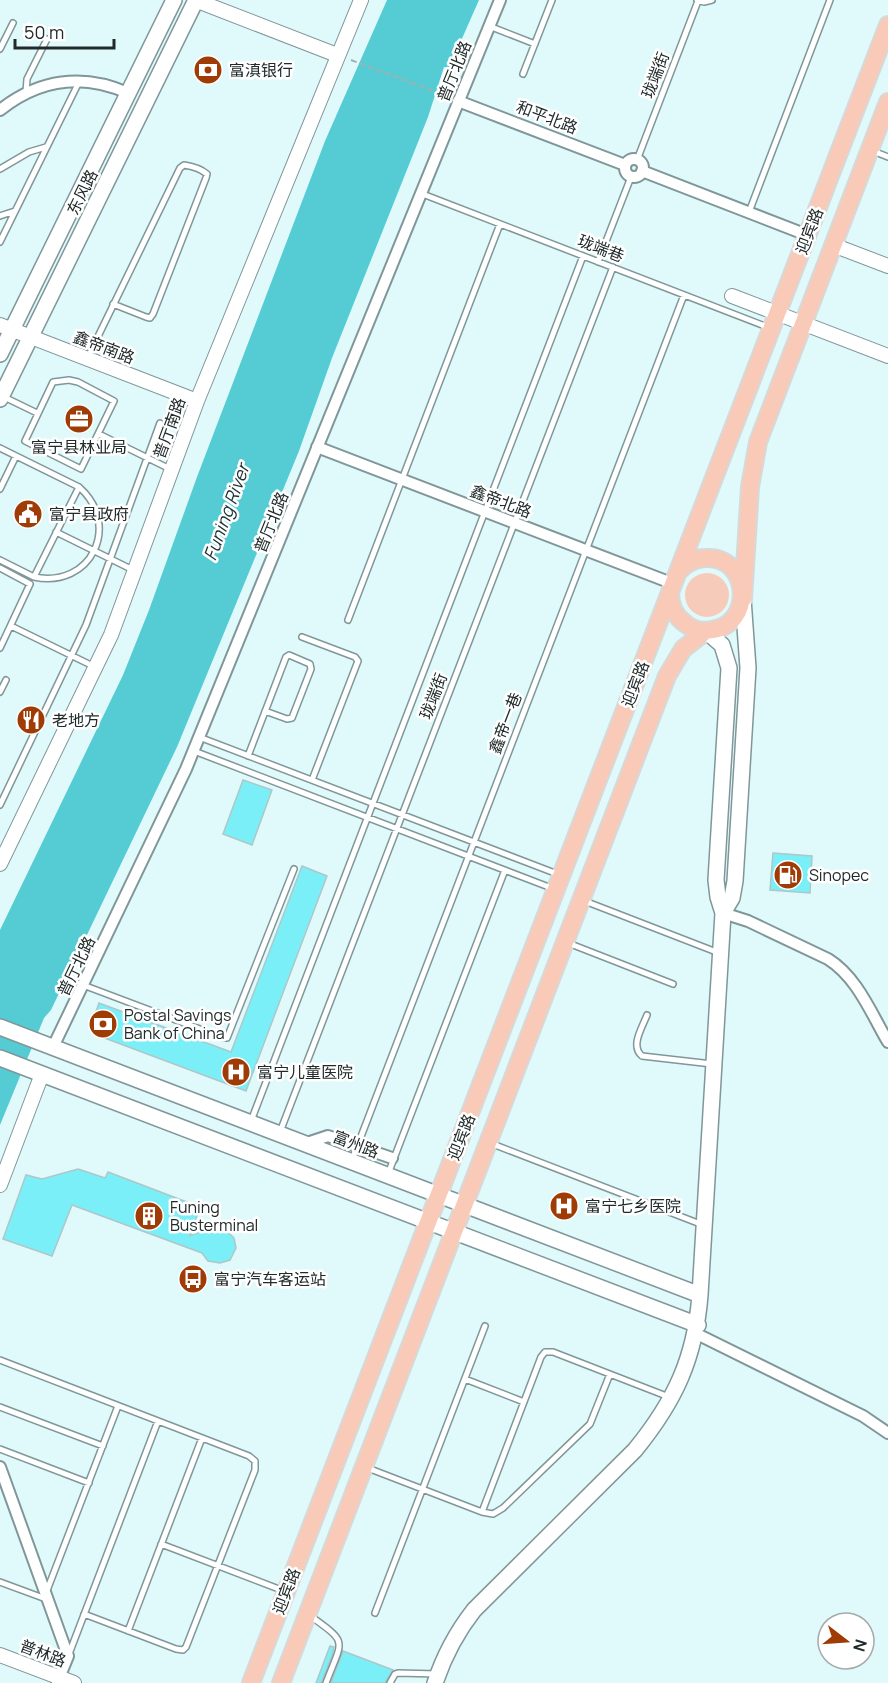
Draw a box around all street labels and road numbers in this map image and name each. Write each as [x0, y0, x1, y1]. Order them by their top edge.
street label: 普厅北路 [432, 37, 476, 105]
street label: 珑端街 [636, 49, 674, 101]
street label: 和平北路 [513, 95, 581, 139]
street label: 东风路 [62, 166, 102, 218]
street label: 迎宾路 [790, 205, 828, 257]
street label: 珑端巷 [575, 229, 627, 267]
street label: 鑫帝南路 [70, 325, 138, 369]
street label: 普厅南路 [148, 394, 190, 462]
street label: 鑫帝北路 [467, 479, 535, 523]
street label: 普厅北路 [249, 488, 293, 556]
street label: 迎宾路 [616, 658, 654, 710]
street label: 珑端街 [414, 670, 452, 722]
street label: 鑫帝一巷 [483, 689, 527, 757]
street label: 普厅北路 [52, 932, 100, 1000]
street label: 迎宾路 [442, 1111, 480, 1163]
street label: 富州路 [330, 1125, 382, 1163]
street label: 迎宾路 [267, 1565, 305, 1617]
street label: 普林路 [17, 1634, 69, 1672]

